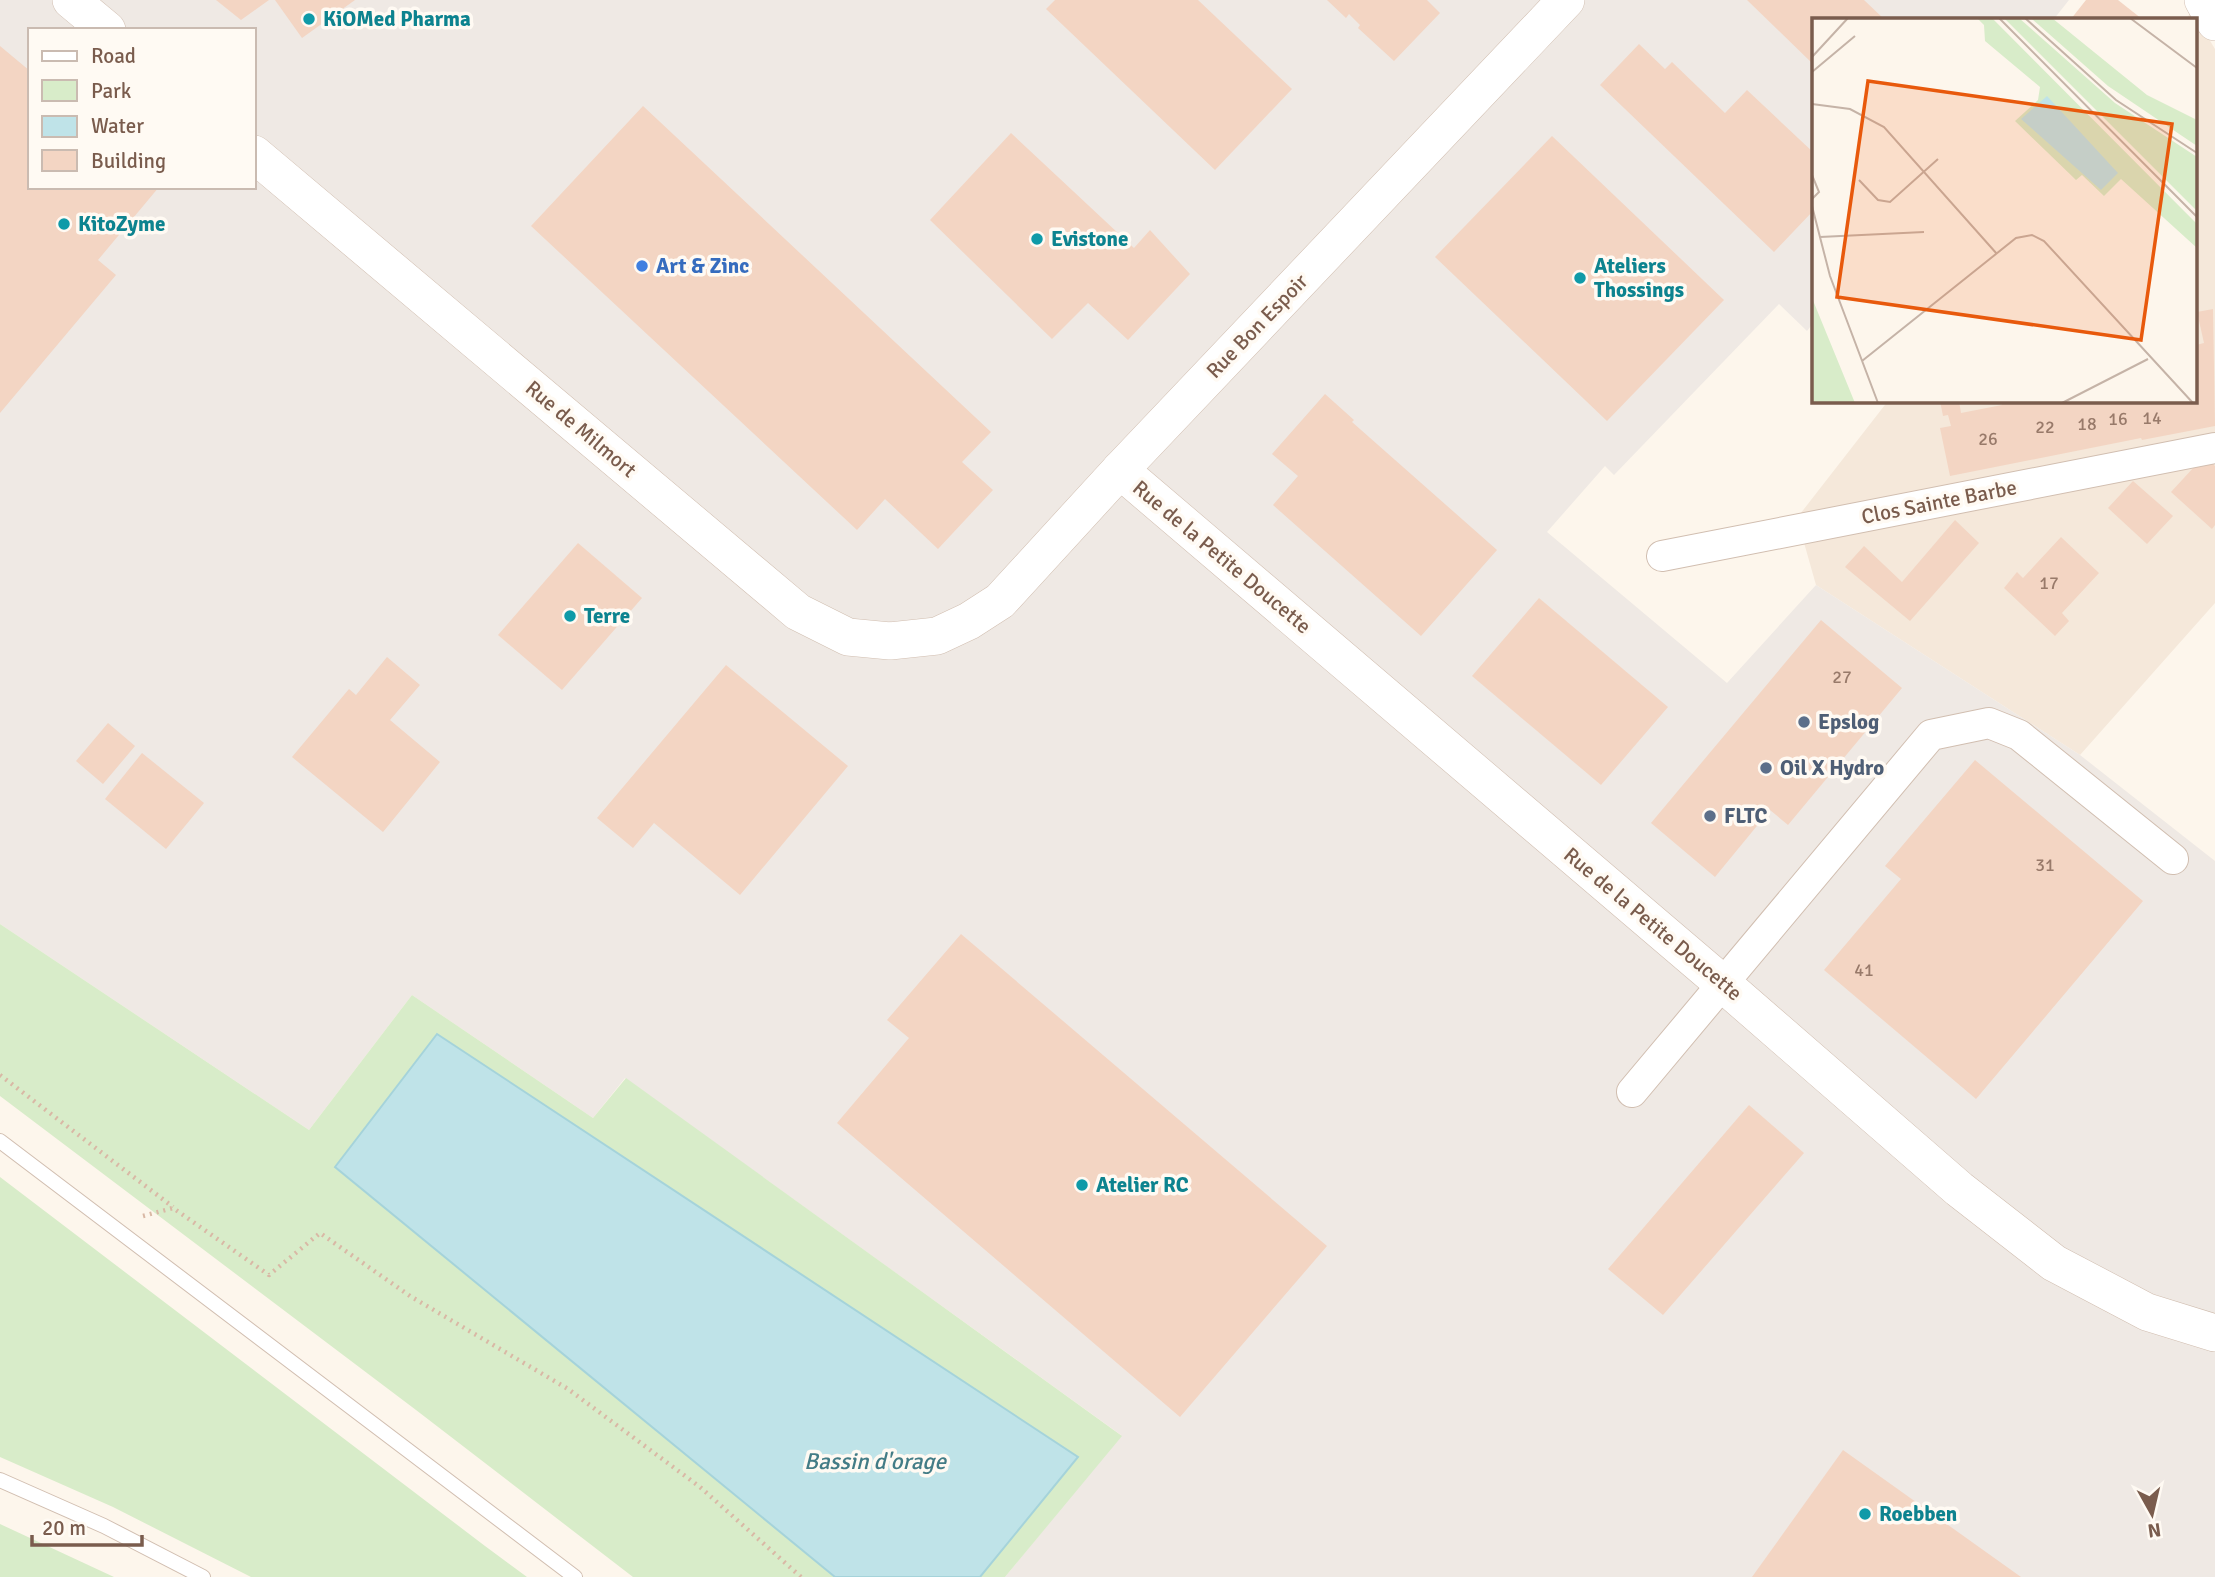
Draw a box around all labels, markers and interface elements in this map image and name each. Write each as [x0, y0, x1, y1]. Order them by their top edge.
place label: KiOMed Pharma [323, 6, 471, 32]
marker: KiOMed Pharma [301, 11, 317, 27]
inset map [1812, 18, 2198, 402]
legend [28, 28, 256, 189]
text: Road [91, 43, 136, 69]
text: Park [91, 78, 132, 104]
text: Water [91, 113, 144, 139]
text: Building [91, 148, 166, 174]
place label: KitoZyme [78, 211, 165, 237]
marker: KitoZyme [56, 216, 72, 232]
place label: Evistone [1051, 226, 1128, 252]
marker: Evistone [1029, 231, 1045, 247]
place label: Art & Zinc [656, 253, 749, 279]
place label: Ateliers Thossings [1594, 253, 1684, 303]
marker: Art & Zinc [634, 258, 650, 274]
street label: Rue Bon Espoir [1201, 268, 1313, 384]
marker: Ateliers Thossings [1572, 270, 1588, 286]
street label: Rue de Milmort [520, 375, 642, 483]
house number: 14 [2142, 407, 2162, 429]
house number: 16 [2108, 408, 2128, 430]
house number: 18 [2077, 413, 2097, 435]
house number: 22 [2035, 416, 2055, 438]
house number: 26 [1978, 428, 1998, 450]
street label: Clos Sainte Barbe [1859, 474, 2019, 530]
street label: Rue de la Petite Doucette [1127, 475, 1317, 639]
house number: 17 [2039, 572, 2059, 594]
place label: Terre [584, 603, 630, 629]
marker: Terre [562, 608, 578, 624]
house number: 27 [1832, 666, 1852, 688]
place label: Epslog [1818, 709, 1879, 735]
marker: Epslog [1796, 714, 1812, 730]
place label: Oil X Hydro [1780, 755, 1884, 781]
marker: Oil X Hydro [1758, 760, 1774, 776]
place label: FLTC [1724, 803, 1767, 829]
marker: FLTC [1702, 808, 1718, 824]
street label: Rue de la Petite Doucette [1558, 842, 1748, 1006]
house number: 31 [2035, 854, 2055, 876]
house number: 41 [1854, 959, 1874, 981]
place label: Atelier RC [1096, 1172, 1189, 1198]
marker: Atelier RC [1074, 1177, 1090, 1193]
water label: Bassin d'orage [804, 1447, 947, 1476]
north arrow [2117, 1479, 2187, 1549]
place label: Roebben [1879, 1501, 1957, 1527]
scale bar [32, 1504, 142, 1548]
marker: Roebben [1857, 1506, 1873, 1522]
text: 20 m [42, 1515, 86, 1541]
text: N [2146, 1517, 2162, 1543]

